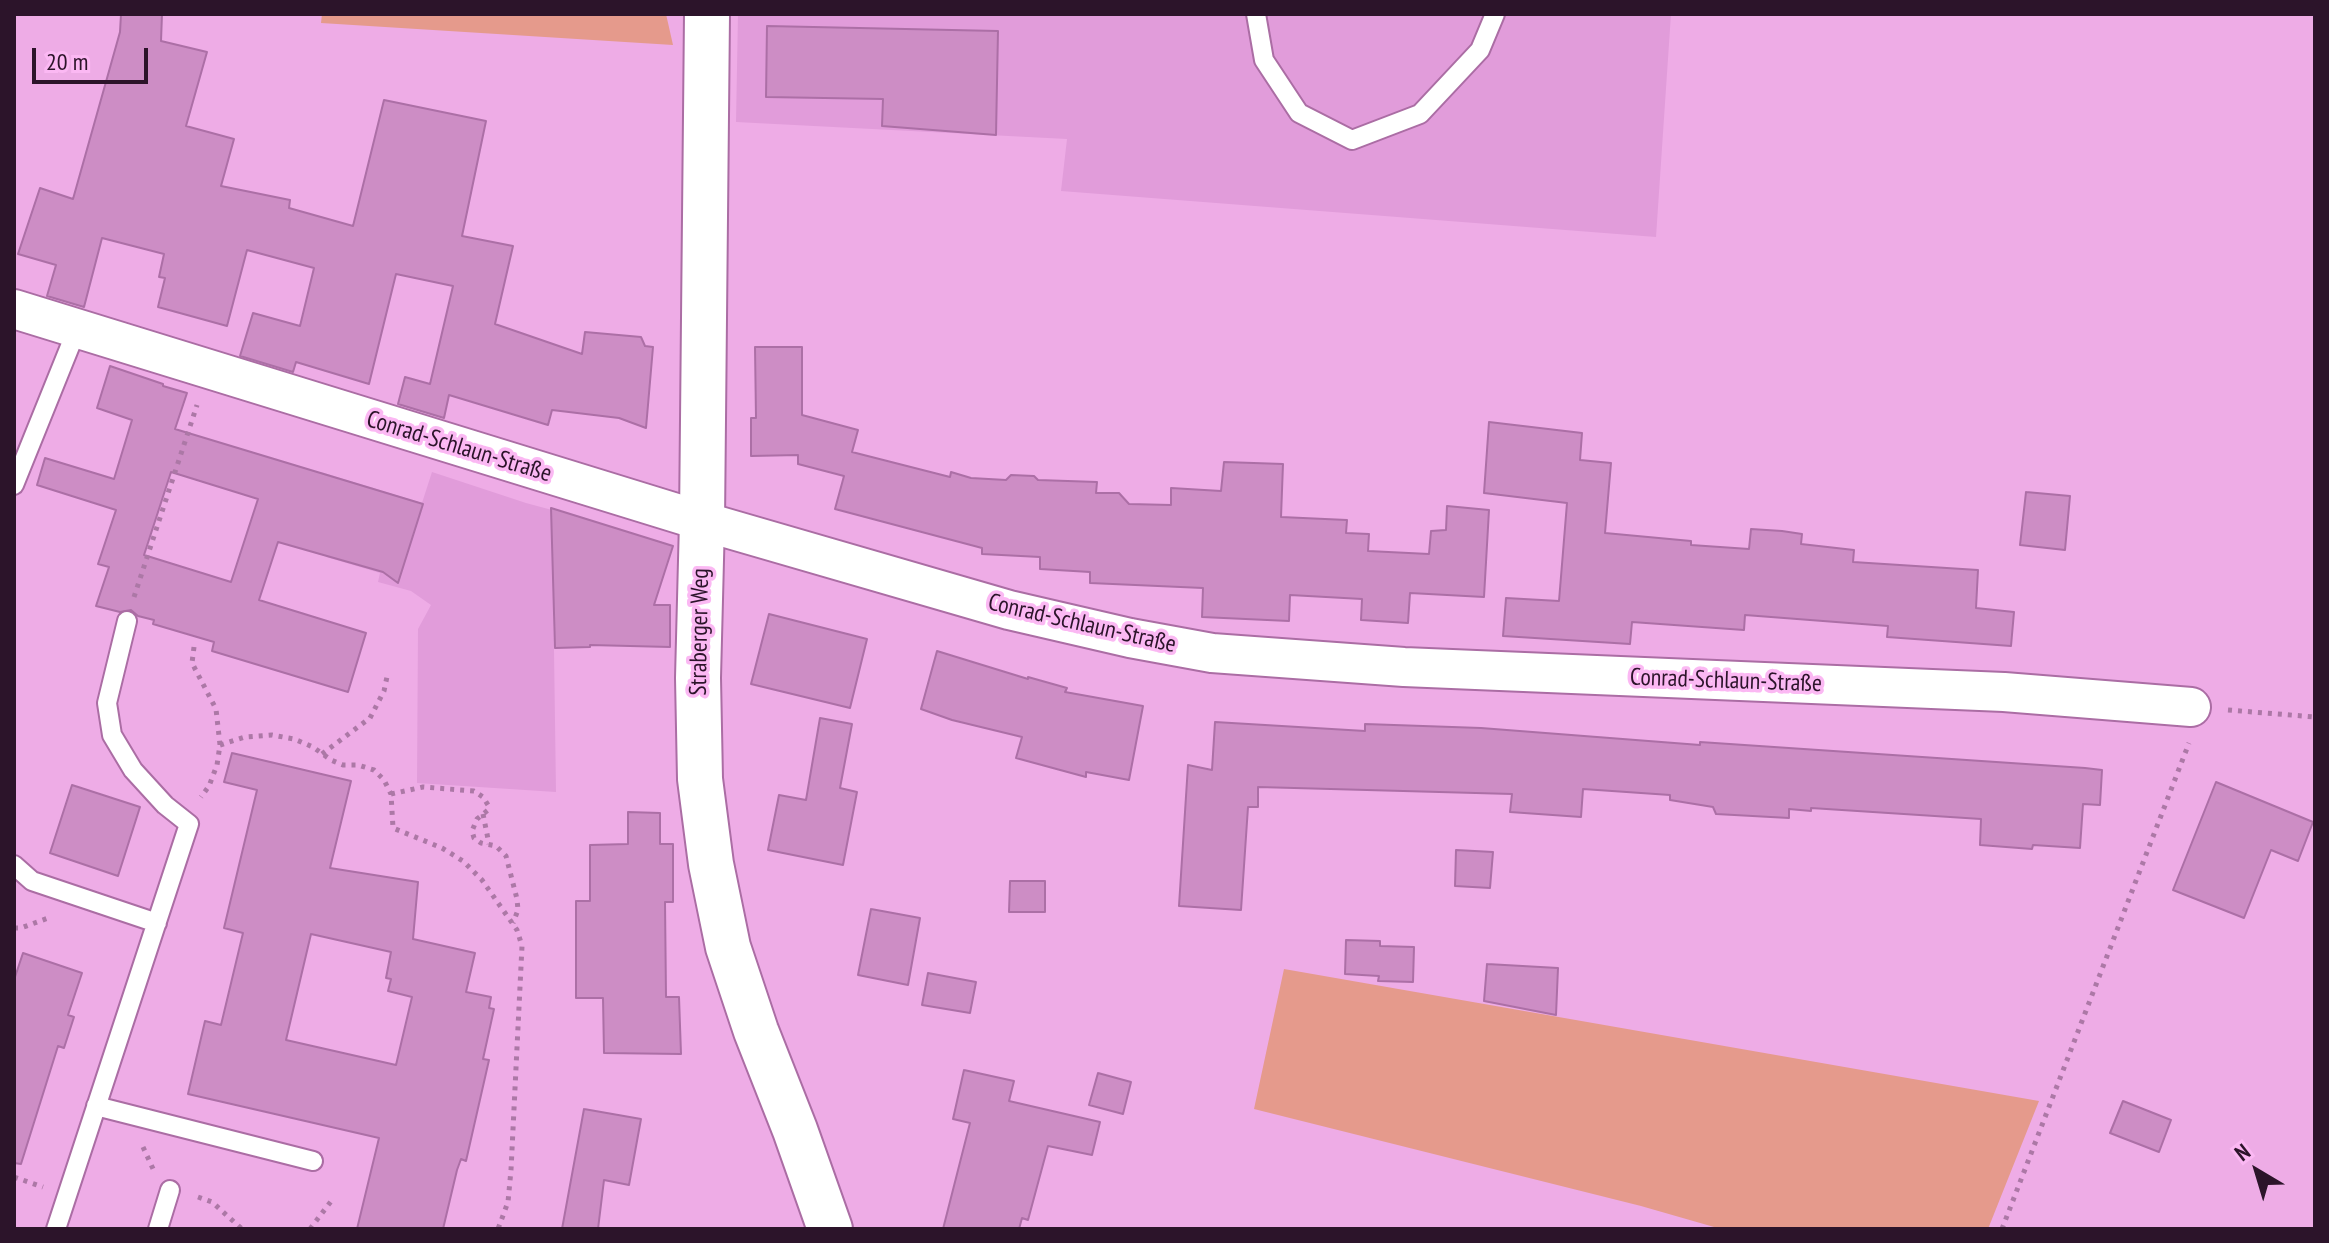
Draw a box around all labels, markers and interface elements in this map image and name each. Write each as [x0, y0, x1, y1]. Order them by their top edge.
scale bar [36, 32, 152, 82]
text: 20 m [46, 46, 88, 77]
street label: Conrad-Schlaun-Straße [363, 405, 555, 489]
street label: Straberger Weg [684, 568, 716, 696]
street label: Conrad-Schlaun-Straße [985, 588, 1179, 660]
street label: Conrad-Schlaun-Straße [1630, 663, 1822, 699]
north arrow [2217, 1131, 2297, 1211]
text: N [2229, 1137, 2256, 1167]

